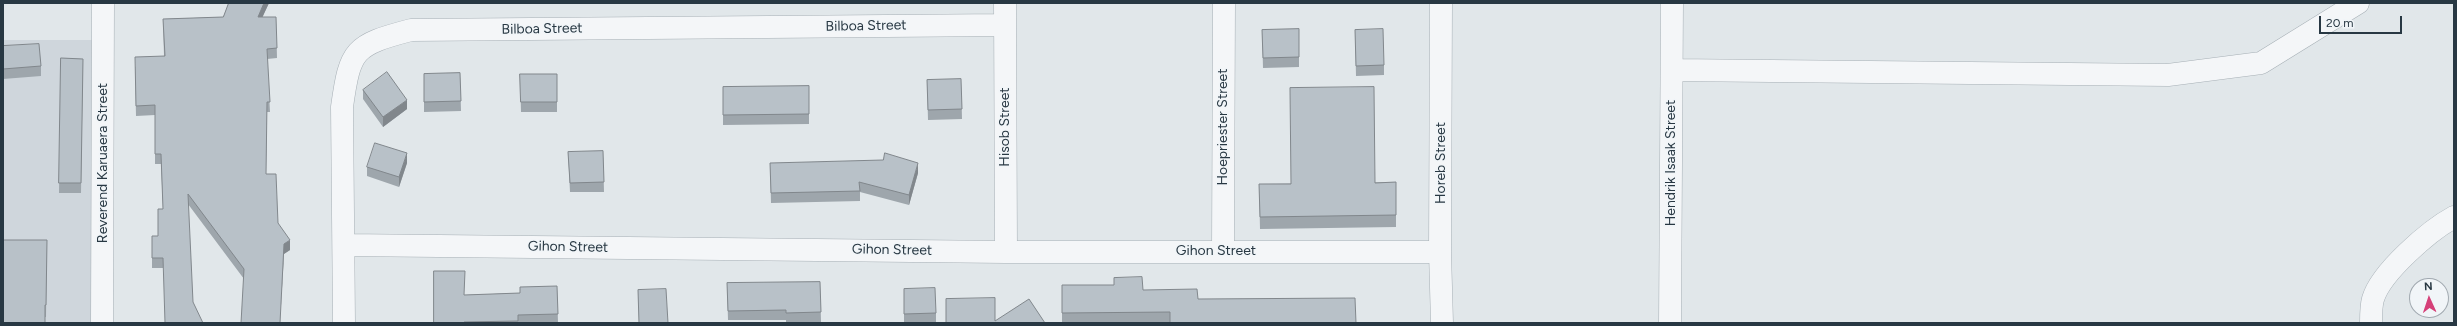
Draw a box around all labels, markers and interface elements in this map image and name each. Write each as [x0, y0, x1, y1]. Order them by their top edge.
scale bar [2321, 8, 2404, 34]
text: 20 m [2326, 16, 2354, 30]
street label: Bilboa Street [825, 17, 907, 35]
street label: Bilboa Street [501, 20, 583, 38]
street label: Hoepriester Street [1215, 69, 1231, 185]
street label: Reverend Karuaera Street [95, 83, 111, 243]
street label: Hisob Street [997, 87, 1013, 167]
street label: Hendrik Isaak Street [1663, 100, 1679, 226]
street label: Horeb Street [1433, 122, 1449, 204]
street label: Gihon Street [528, 238, 608, 256]
street label: Gihon Street [852, 241, 932, 259]
street label: Gihon Street [1176, 243, 1256, 259]
north arrow [2409, 278, 2449, 318]
text: N [2424, 280, 2433, 293]

